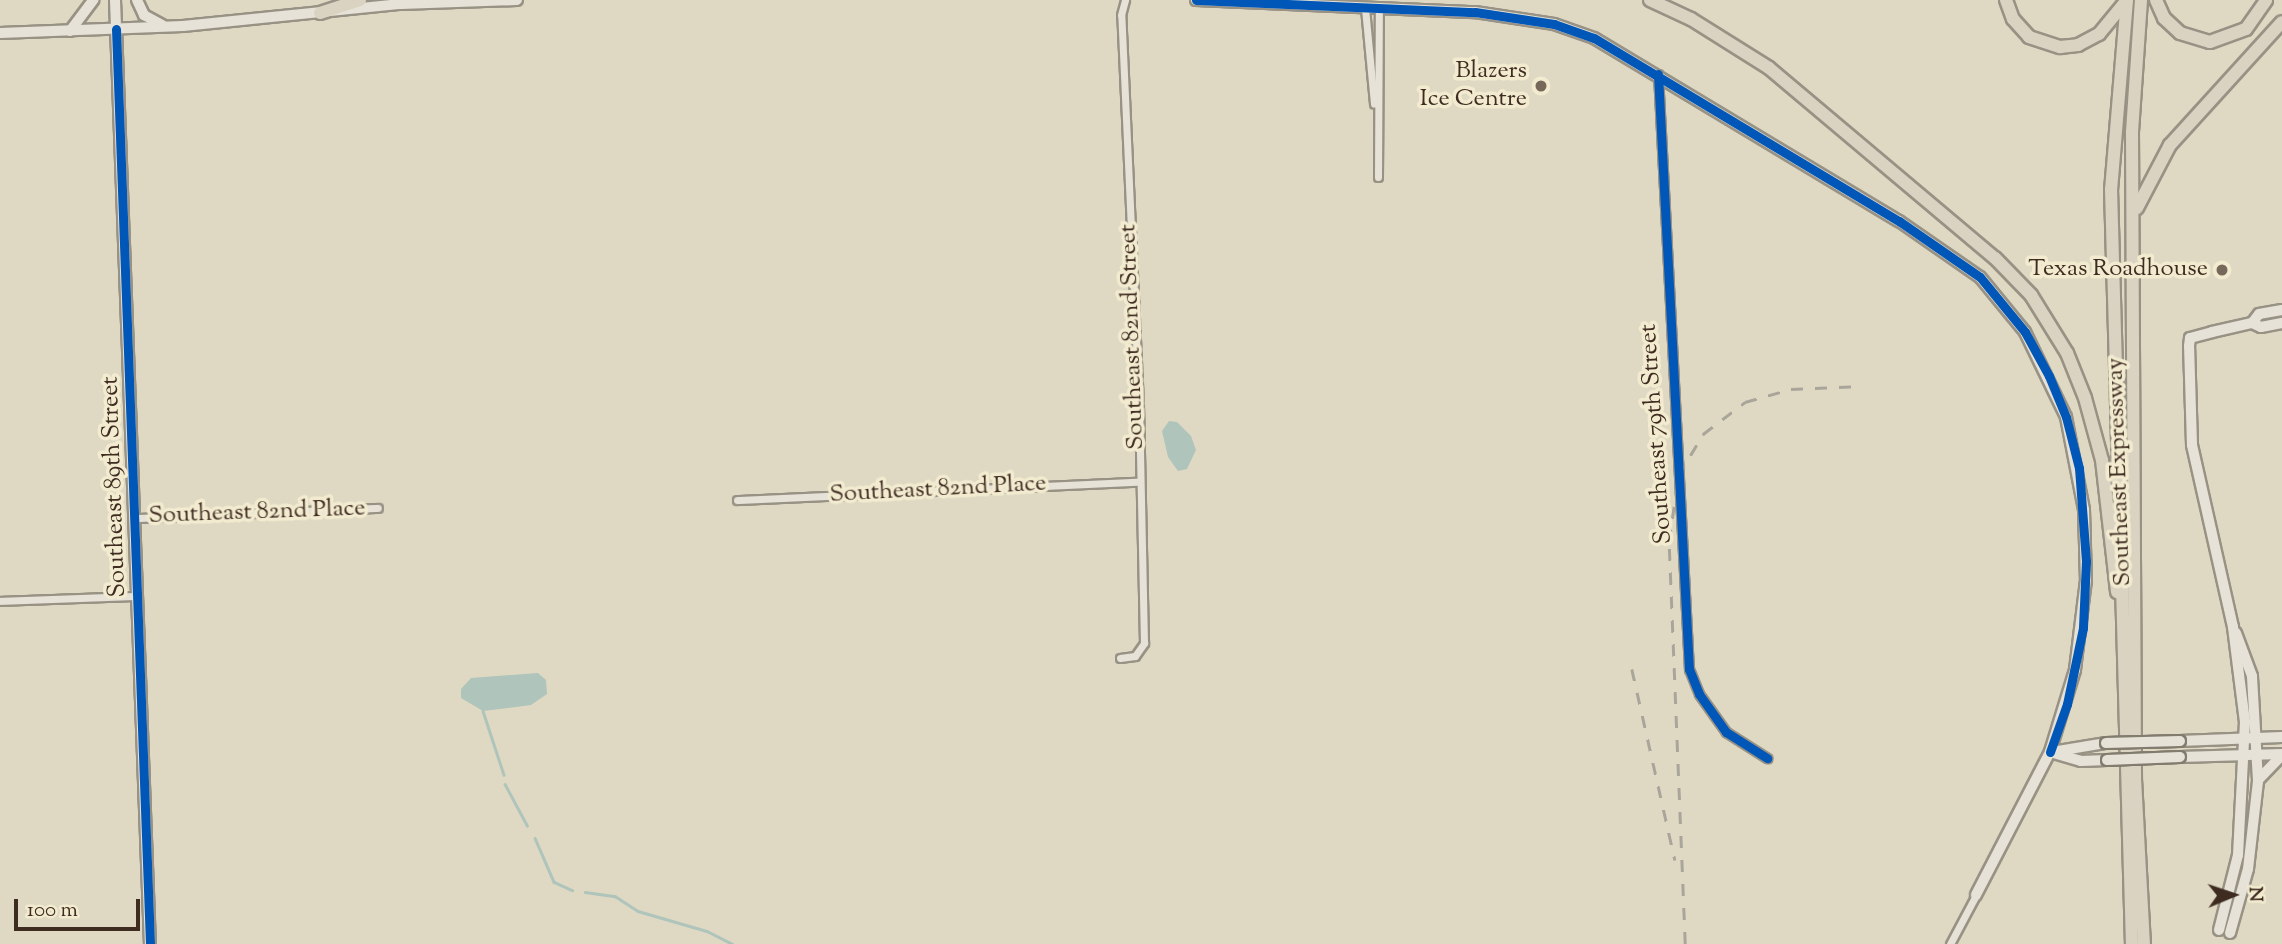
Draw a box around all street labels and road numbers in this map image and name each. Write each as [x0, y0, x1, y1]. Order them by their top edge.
street label: Southeast 82nd Street [1115, 224, 1151, 450]
street label: Southeast 79th Street [1635, 323, 1679, 545]
street label: Southeast Expressway [2102, 357, 2138, 587]
street label: Southeast 89th Street [97, 376, 133, 598]
street label: Southeast 82nd Place [829, 470, 1047, 510]
street label: Southeast 82nd Place [148, 495, 366, 531]

